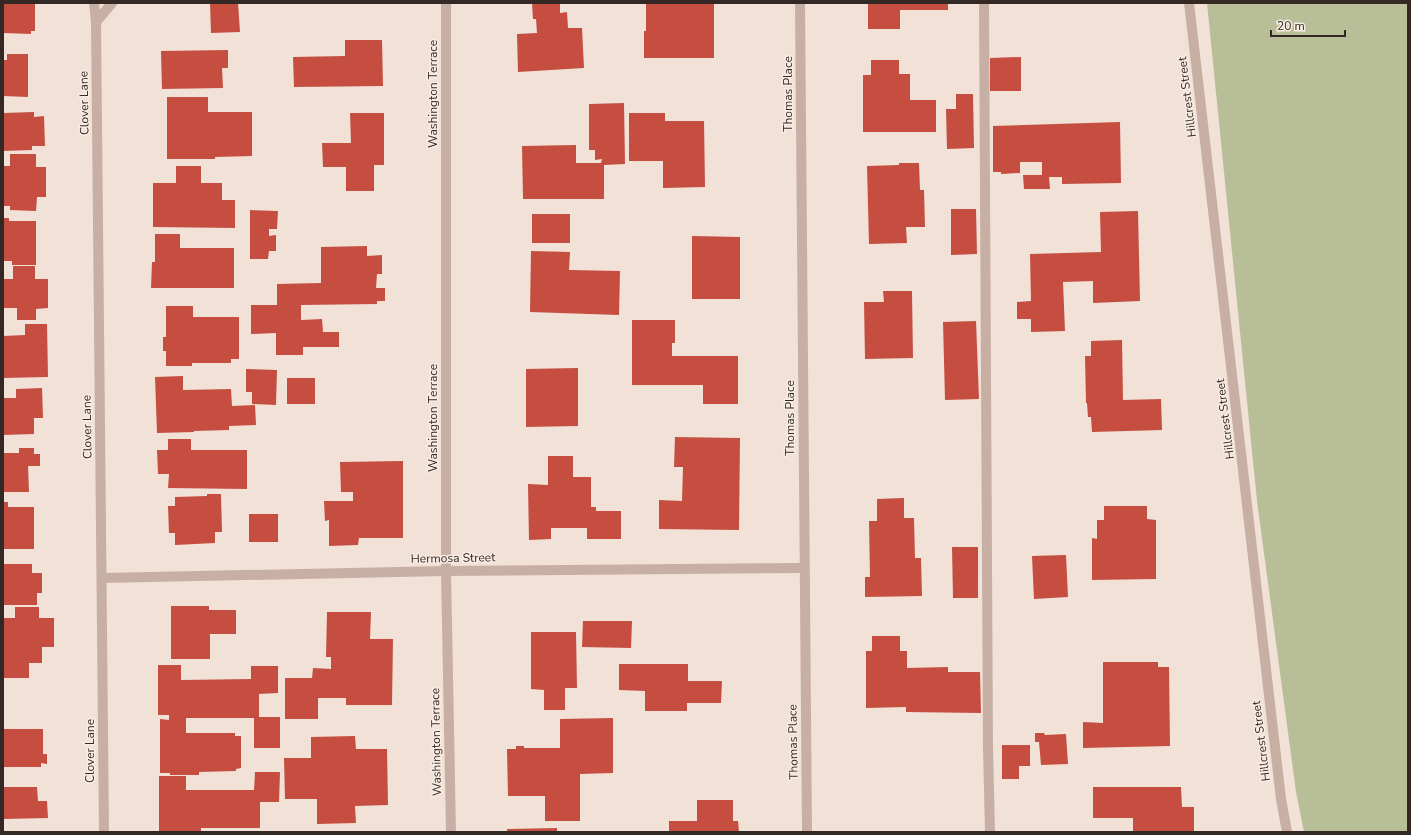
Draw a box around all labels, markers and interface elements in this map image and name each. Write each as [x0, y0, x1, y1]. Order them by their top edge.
scale bar [1271, 12, 1345, 38]
text: 20 m [1277, 18, 1305, 34]
street label: Washington Terrace [425, 40, 441, 148]
street label: Hillcrest Street [1174, 55, 1200, 138]
street label: Thomas Place [780, 56, 796, 132]
street label: Clover Lane [75, 71, 93, 135]
street label: Washington Terrace [425, 364, 441, 472]
street label: Hillcrest Street [1212, 377, 1238, 460]
street label: Thomas Place [782, 380, 798, 456]
street label: Clover Lane [78, 395, 96, 459]
street label: Hermosa Street [411, 549, 496, 567]
street label: Washington Terrace [427, 688, 445, 796]
street label: Hillcrest Street [1248, 699, 1274, 782]
street label: Thomas Place [784, 704, 802, 780]
street label: Clover Lane [82, 719, 98, 783]

